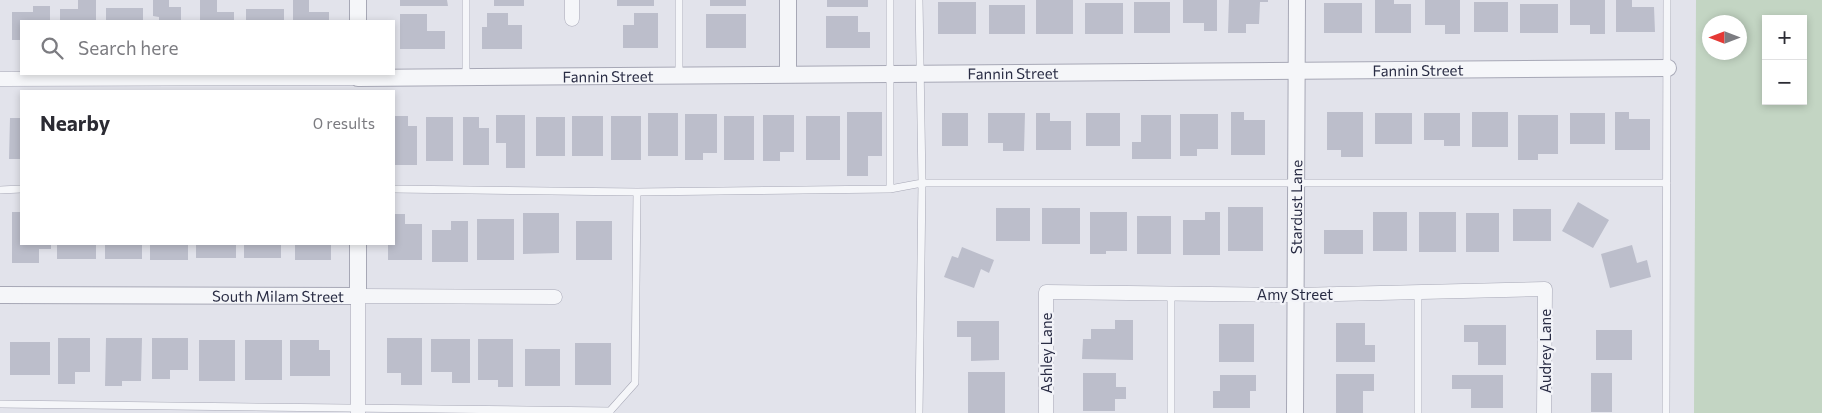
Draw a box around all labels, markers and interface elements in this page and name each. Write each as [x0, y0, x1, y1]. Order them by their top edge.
north arrow [1702, 15, 1747, 60]
map controls [1762, 15, 1807, 105]
button: + [1762, 15, 1807, 60]
search box [20, 20, 395, 75]
icon: search [38, 34, 66, 62]
text: Search here [78, 36, 178, 59]
button: − [1762, 60, 1807, 105]
street label: Fannin Street [1372, 61, 1464, 79]
street label: Fannin Street [967, 64, 1059, 82]
street label: Fannin Street [562, 67, 654, 85]
text: Nearby [40, 110, 110, 135]
text: 0 results [313, 113, 375, 132]
street label: Stardust Lane [1287, 160, 1305, 254]
street label: Amy Street [1257, 285, 1333, 303]
street label: South Milam Street [212, 287, 344, 305]
street label: Audrey Lane [1536, 309, 1554, 393]
street label: Ashley Lane [1037, 312, 1055, 393]

